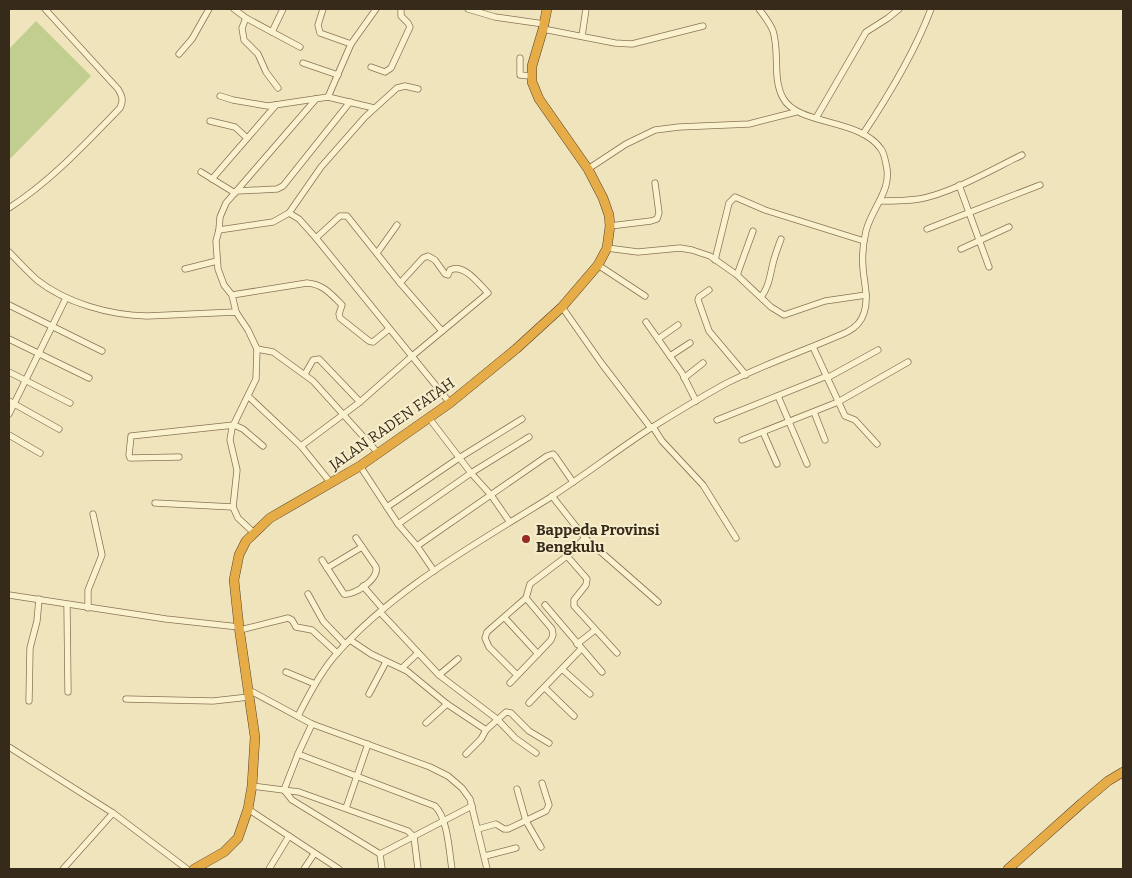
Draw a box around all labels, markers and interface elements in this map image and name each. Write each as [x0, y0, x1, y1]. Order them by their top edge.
street label: JALAN RADEN FATAH [325, 374, 458, 475]
place label: Bappeda Provinsi Bengkulu [536, 521, 660, 556]
marker: Bappeda Provinsi Bengkulu [520, 533, 532, 545]

